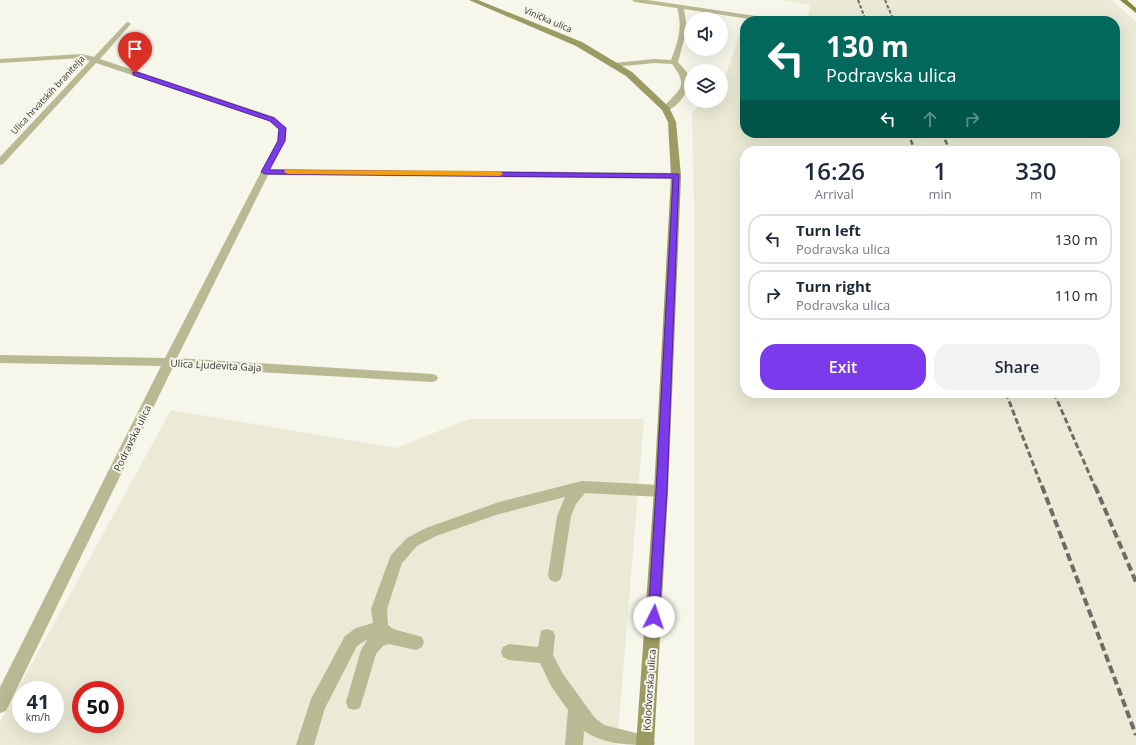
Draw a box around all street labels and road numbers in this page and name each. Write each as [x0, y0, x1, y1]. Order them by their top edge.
street label: Vinička ulica [522, 4, 574, 36]
street label: Ulica hrvatskih branitelja [8, 52, 88, 137]
street label: Ulica Ljudevita Gaja [170, 356, 262, 374]
street label: Podravska ulica [110, 402, 154, 474]
street label: Kolodvorska ulica [639, 649, 659, 731]

